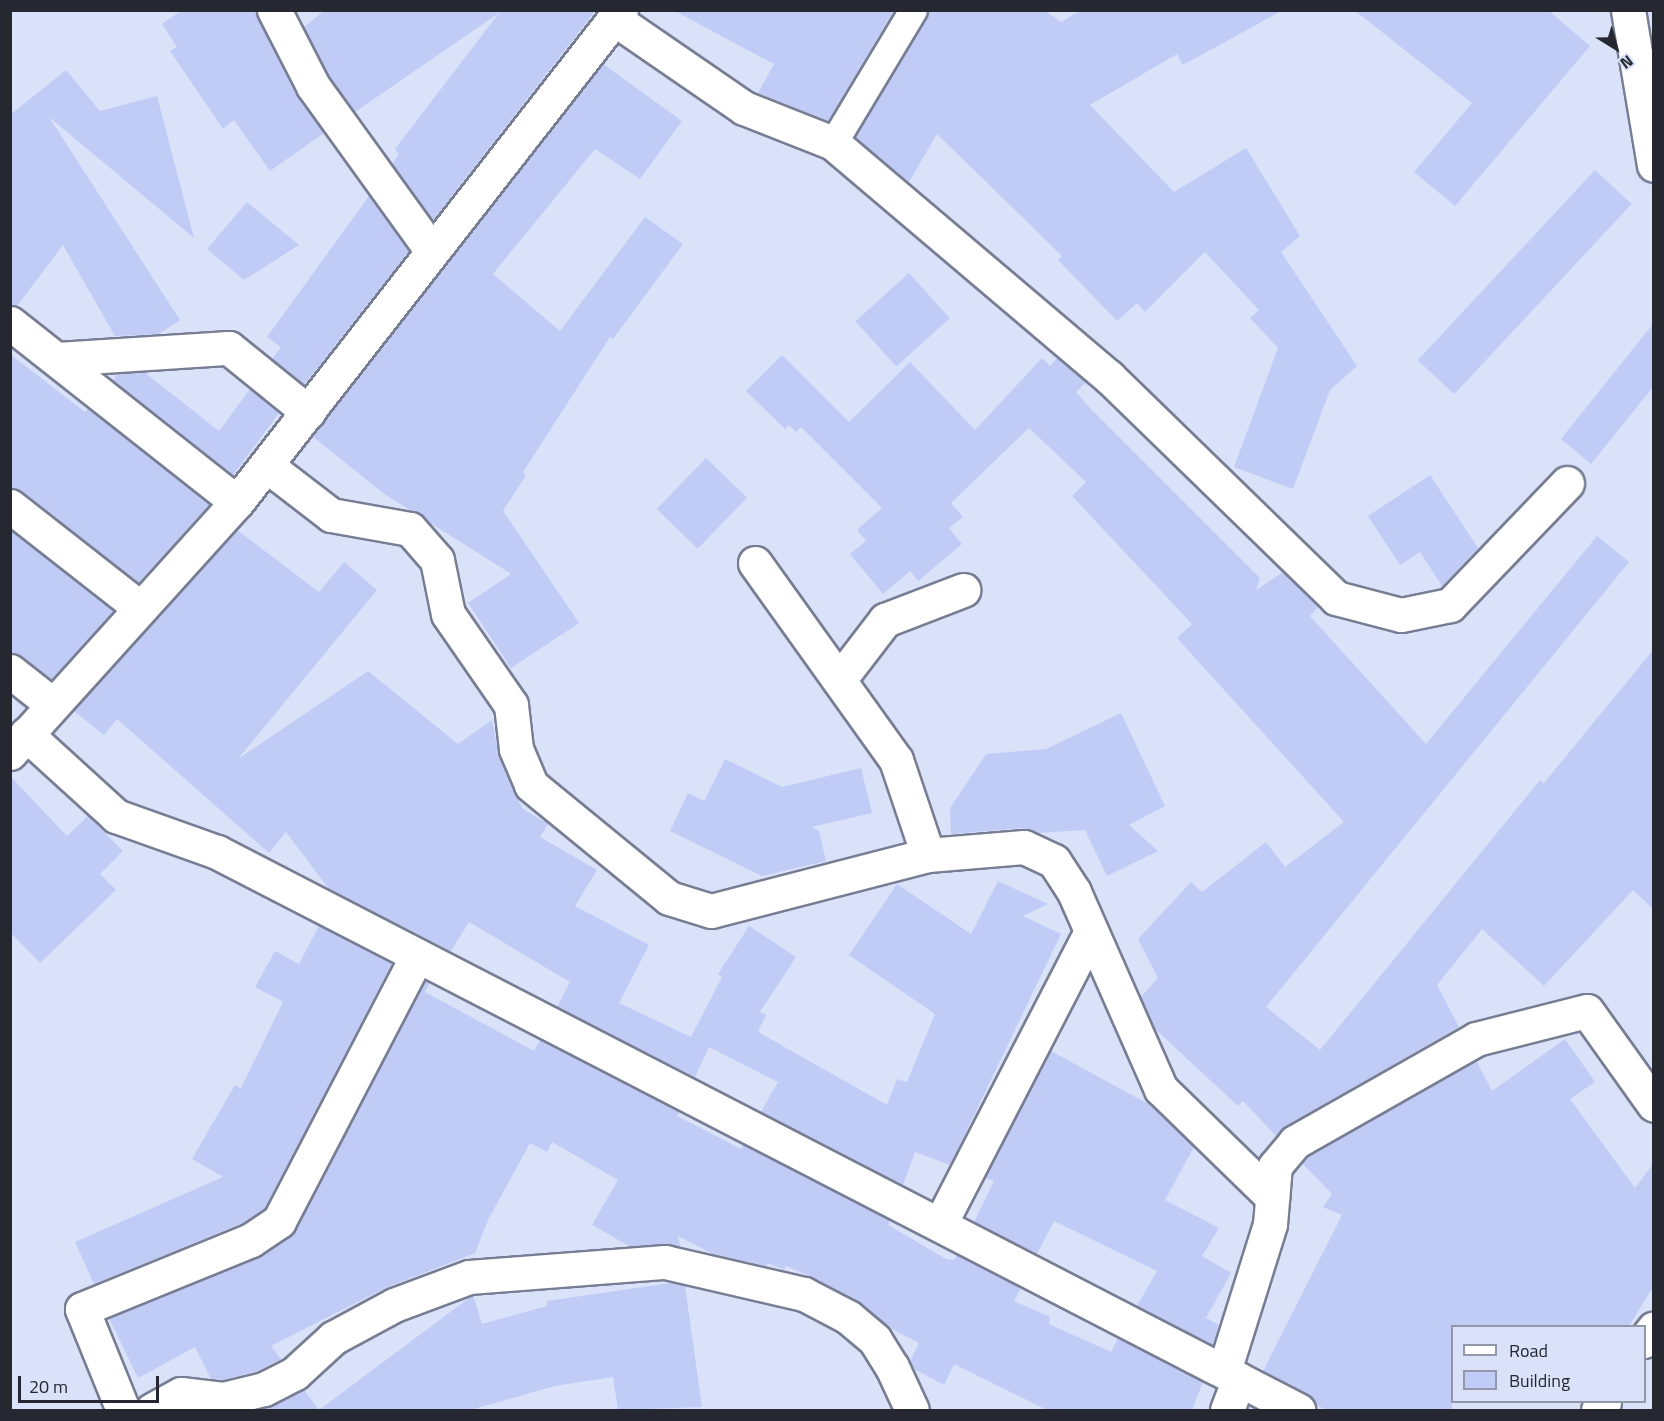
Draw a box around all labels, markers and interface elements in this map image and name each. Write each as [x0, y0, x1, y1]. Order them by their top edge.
north arrow [1586, 18, 1646, 78]
text: N [1615, 49, 1638, 75]
legend [1451, 1325, 1646, 1403]
text: Road [1509, 1337, 1548, 1364]
scale bar [21, 1364, 162, 1402]
text: Building [1509, 1367, 1570, 1394]
text: 20 m [29, 1373, 68, 1400]

